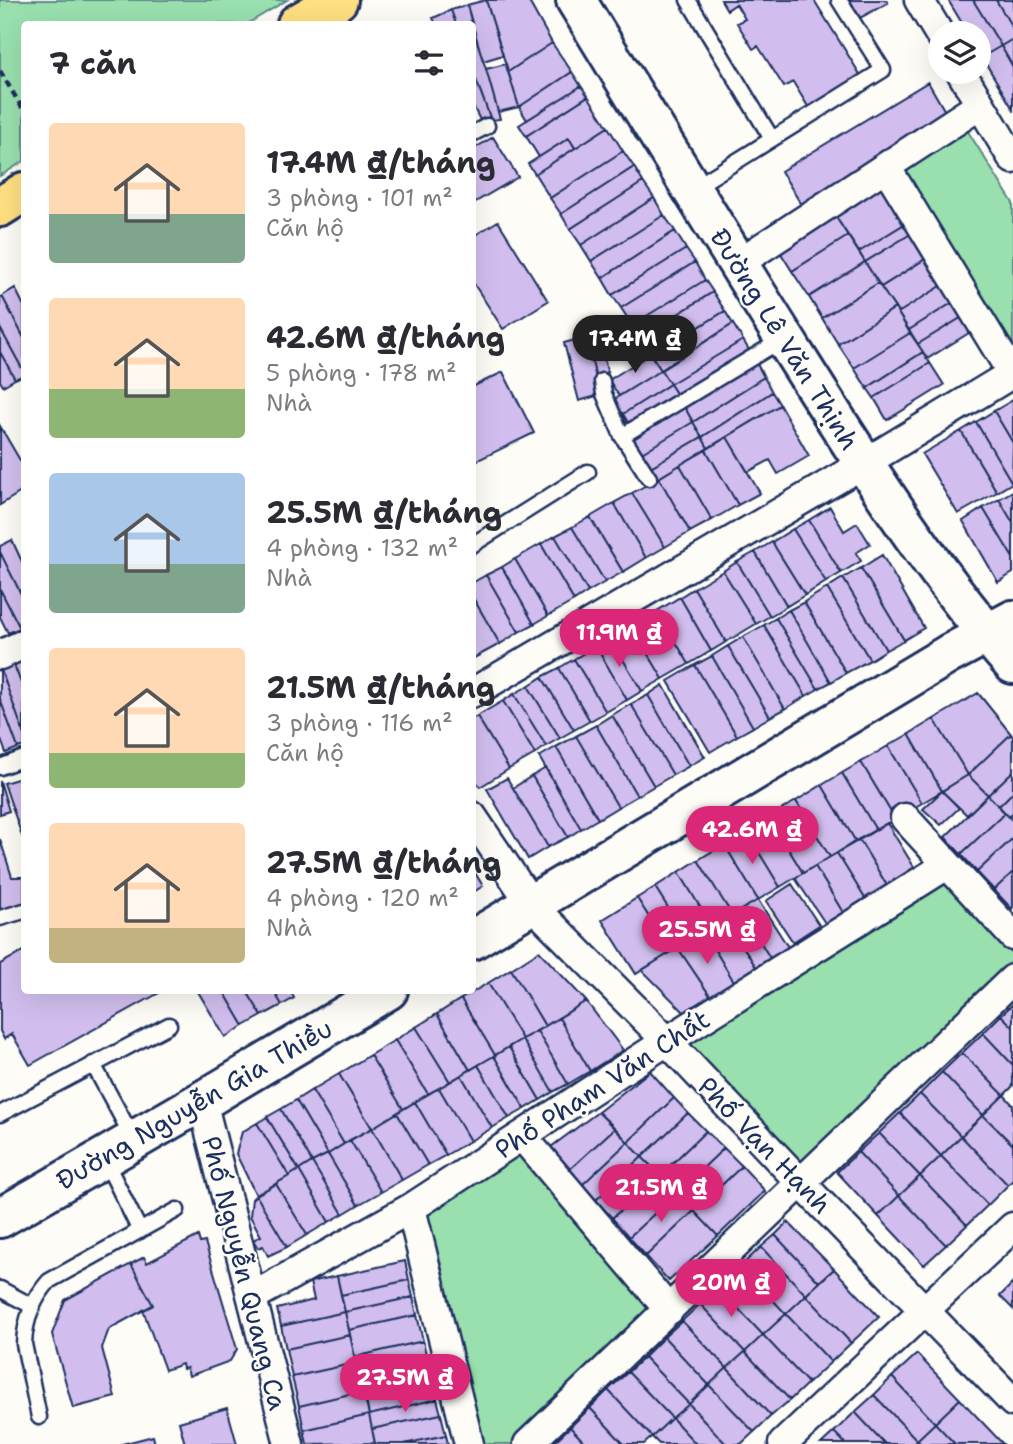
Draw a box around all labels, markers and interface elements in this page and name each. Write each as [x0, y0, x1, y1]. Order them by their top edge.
map controls [928, 21, 991, 84]
button: layers [928, 21, 991, 84]
text: 7 căn [49, 43, 137, 84]
icon: filters [410, 44, 448, 82]
text: 17.4M ₫/tháng [266, 142, 496, 183]
icon: home [105, 151, 189, 235]
text: 3 phòng · 101 m² [266, 183, 453, 213]
text: Căn hộ [266, 213, 344, 243]
street label: Đường Lê Văn Thịnh [703, 221, 867, 457]
pin: 17.4M ₫ [570, 316, 700, 375]
text: 42.6M ₫/tháng [266, 317, 505, 358]
text: 17.4M ₫ [588, 323, 682, 353]
icon: home [105, 326, 189, 410]
text: 5 phòng · 178 m² [266, 358, 457, 388]
text: Nhà [266, 388, 312, 418]
text: 25.5M ₫/tháng [266, 492, 502, 533]
icon: home [105, 501, 189, 585]
text: 4 phòng · 132 m² [266, 533, 458, 563]
text: Nhà [266, 563, 312, 593]
pin: 11.9M ₫ [554, 610, 684, 669]
text: 11.9M ₫ [576, 617, 662, 647]
text: 21.5M ₫/tháng [266, 667, 495, 708]
icon: home [105, 676, 189, 760]
text: 3 phòng · 116 m² [266, 708, 453, 738]
text: Căn hộ [266, 738, 344, 768]
pin: 42.6M ₫ [687, 806, 817, 866]
text: 42.6M ₫ [702, 814, 802, 844]
text: 27.5M ₫/tháng [266, 842, 501, 883]
icon: home [105, 851, 189, 935]
text: 4 phòng · 120 m² [266, 883, 459, 913]
pin: 25.5M ₫ [642, 906, 772, 966]
text: Nhà [266, 913, 312, 943]
text: 25.5M ₫ [658, 914, 756, 944]
street label: Phố Phạm Văn Chất [488, 1001, 716, 1167]
street label: Đường Nguyễn Gia Thiều [49, 1010, 339, 1198]
street label: Phố Vạn Hạnh [690, 1069, 840, 1221]
street label: Phố Nguyễn Quang Ca [194, 1132, 296, 1414]
pin: 21.5M ₫ [596, 1164, 726, 1224]
text: 21.5M ₫ [614, 1172, 708, 1202]
pin: 20M ₫ [682, 1260, 780, 1319]
text: 20M ₫ [691, 1267, 771, 1297]
pin: 27.5M ₫ [340, 1354, 470, 1414]
text: 27.5M ₫ [356, 1362, 454, 1392]

